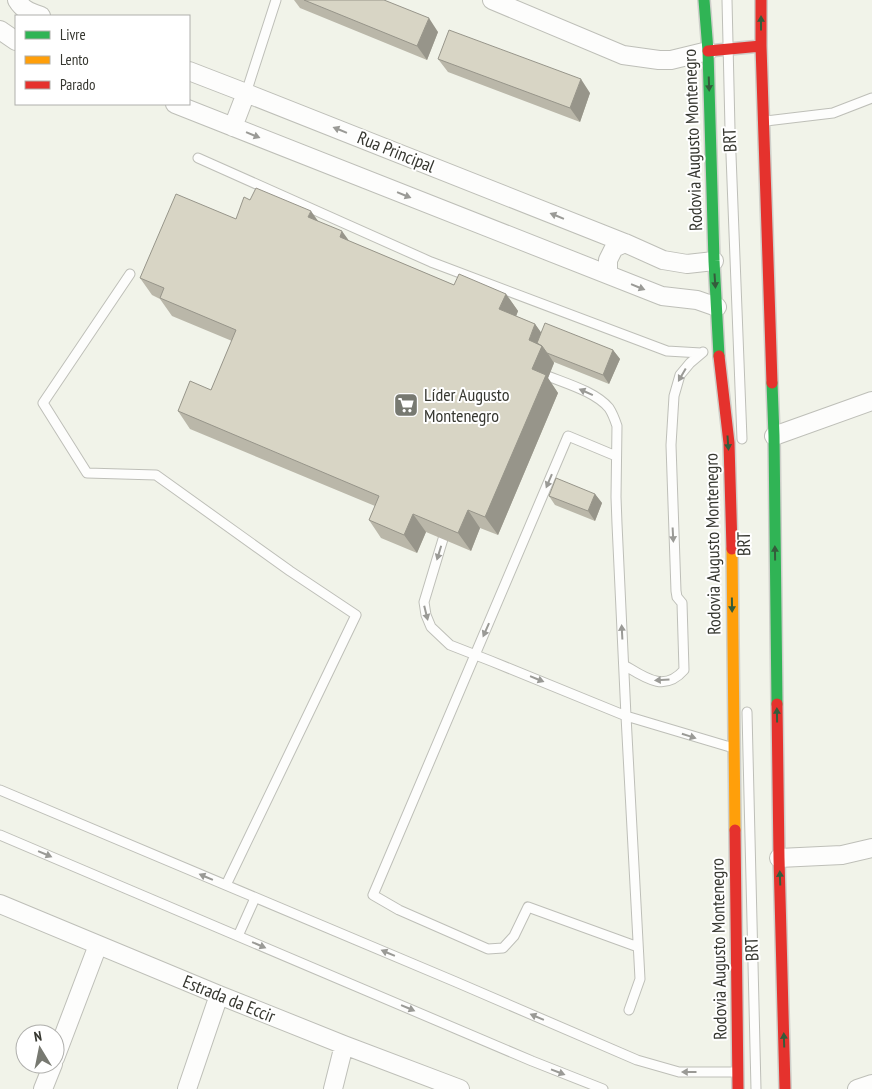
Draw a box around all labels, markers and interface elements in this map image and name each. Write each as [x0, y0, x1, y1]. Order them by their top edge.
legend [15, 15, 190, 105]
one-way arrow [757, 15, 765, 31]
text: Livre [60, 25, 86, 44]
street label: Rodovia Augusto Montenegro [678, 48, 707, 231]
text: Lento [60, 50, 89, 69]
text: Parado [60, 75, 95, 94]
one-way arrow [705, 76, 713, 92]
one-way arrow [333, 126, 348, 133]
street label: Rua Principal [354, 126, 439, 178]
street label: BRT [718, 127, 741, 153]
one-way arrow [246, 131, 260, 139]
one-way arrow [397, 191, 411, 199]
one-way arrow [549, 212, 564, 219]
one-way arrow [712, 273, 720, 289]
one-way arrow [630, 283, 645, 291]
one-way arrow [678, 368, 687, 381]
place label: Líder Augusto Montenegro [424, 383, 510, 427]
one-way arrow [579, 387, 593, 395]
supermarket icon: Líder Augusto Montenegro [393, 392, 419, 418]
one-way arrow [725, 435, 733, 451]
street label: Rodovia Augusto Montenegro [699, 453, 726, 635]
one-way arrow [545, 474, 553, 488]
one-way arrow [670, 527, 678, 543]
street label: BRT [732, 532, 755, 556]
one-way arrow [771, 545, 779, 561]
one-way arrow [435, 546, 443, 561]
one-way arrow [728, 598, 736, 614]
one-way arrow [422, 606, 430, 621]
one-way arrow [481, 623, 489, 637]
one-way arrow [618, 624, 626, 640]
one-way arrow [530, 676, 544, 684]
one-way arrow [653, 677, 669, 685]
one-way arrow [773, 707, 781, 723]
one-way arrow [682, 732, 697, 740]
one-way arrow [38, 850, 52, 858]
street label: Rodovia Augusto Montenegro [705, 858, 732, 1040]
one-way arrow [776, 870, 784, 886]
one-way arrow [198, 873, 213, 881]
street label: BRT [740, 936, 763, 962]
one-way arrow [252, 941, 266, 949]
one-way arrow [381, 949, 395, 957]
street label: Estrada da Eccir [180, 970, 279, 1028]
one-way arrow [401, 1005, 415, 1013]
one-way arrow [530, 1013, 544, 1021]
north arrow [15, 1024, 65, 1074]
text: N [32, 1027, 43, 1046]
one-way arrow [780, 1032, 788, 1048]
one-way arrow [551, 1068, 565, 1076]
one-way arrow [681, 1068, 697, 1076]

